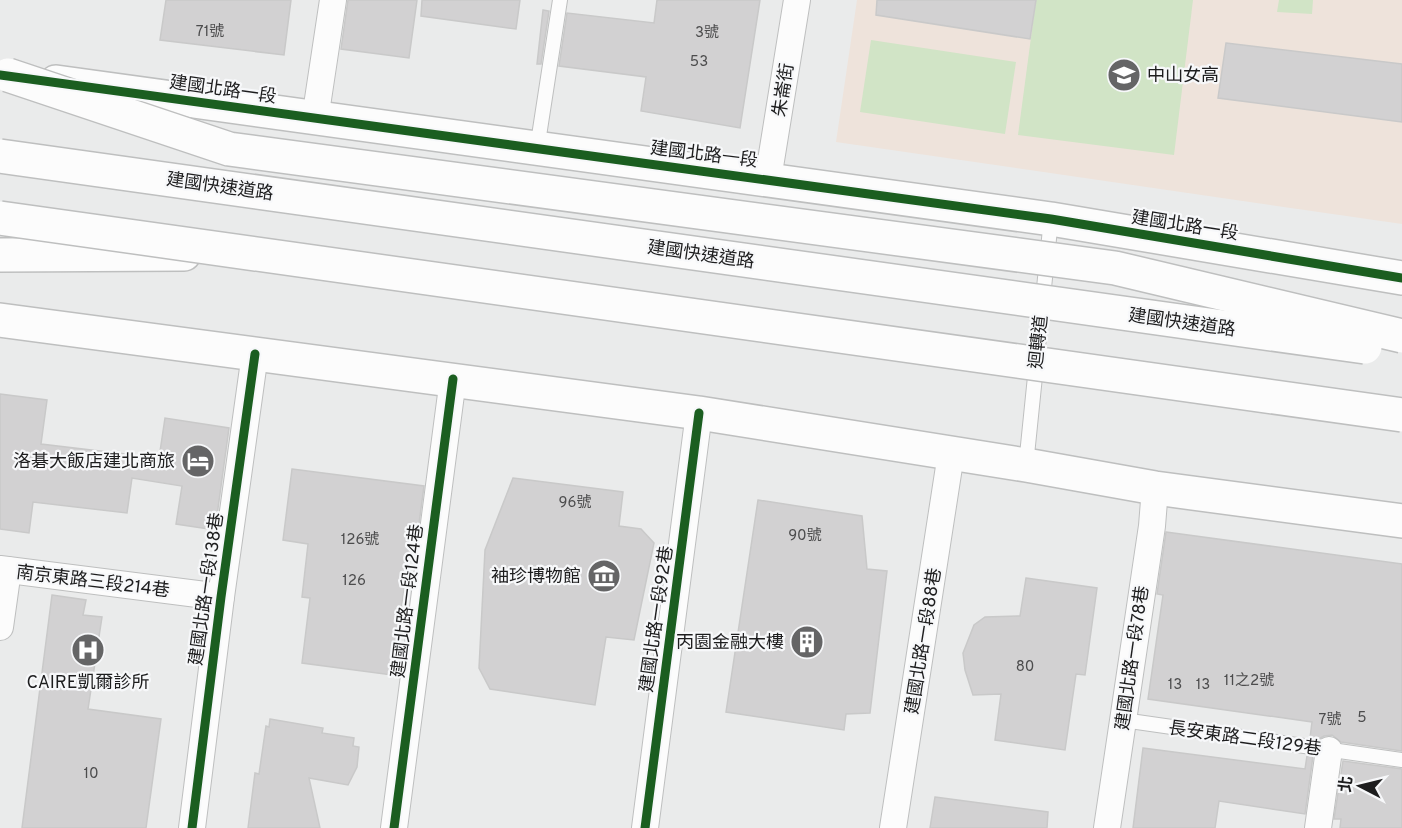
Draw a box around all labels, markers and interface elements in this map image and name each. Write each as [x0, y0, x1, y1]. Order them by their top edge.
house number: 71號 [196, 23, 224, 42]
house number: 3號 [695, 24, 719, 43]
house number: 53 [690, 53, 708, 72]
school or university icon: 中山女高 [1106, 57, 1142, 93]
street label: 朱崙街 [769, 62, 800, 119]
place label: 中山女高 [1147, 65, 1219, 88]
street label: 建國北路一段 [168, 72, 278, 109]
street label: 建國北路一段 [649, 137, 759, 173]
street label: 建國快速道路 [165, 169, 275, 206]
street label: 建國北路一段 [1130, 207, 1240, 246]
street label: 建國快速道路 [646, 237, 756, 274]
street label: 建國快速道路 [1127, 305, 1237, 342]
street label: 迴轉道 [1025, 314, 1054, 370]
hotel icon: 洛碁大飯店建北商旅 [180, 443, 216, 479]
place label: 洛碁大飯店建北商旅 [13, 451, 175, 474]
house number: 96號 [559, 494, 591, 513]
street label: 建國北路一段138巷 [185, 511, 230, 667]
street label: 建國北路一段124巷 [388, 523, 429, 679]
house number: 90號 [788, 527, 822, 546]
house number: 126號 [341, 531, 379, 550]
street label: 建國北路一段92巷 [636, 544, 679, 694]
museum icon: 袖珍博物館 [586, 558, 622, 594]
street label: 南京東路三段214巷 [15, 562, 171, 603]
place label: 袖珍博物館 [491, 566, 581, 589]
street label: 建國北路一段88巷 [902, 566, 947, 716]
house number: 126 [342, 572, 366, 591]
street label: 建國北路一段78巷 [1112, 584, 1155, 732]
building icon: 丙園金融大樓 [789, 624, 825, 660]
hospital icon: CAIRE凱爾診所 [70, 632, 106, 668]
place label: 丙園金融大樓 [676, 632, 784, 655]
house number: 80 [1016, 658, 1034, 677]
place label: CAIRE凱爾診所 [27, 672, 149, 695]
house number: 11之2號 [1224, 672, 1274, 691]
house number: 13 [1168, 676, 1182, 695]
house number: 13 [1196, 676, 1210, 695]
house number: 5 [1357, 709, 1367, 728]
house number: 7號 [1319, 711, 1341, 730]
street label: 長安東路二段129巷 [1167, 717, 1323, 762]
north arrow [1330, 756, 1390, 816]
house number: 10 [83, 765, 99, 784]
text: 北 [1336, 775, 1358, 794]

